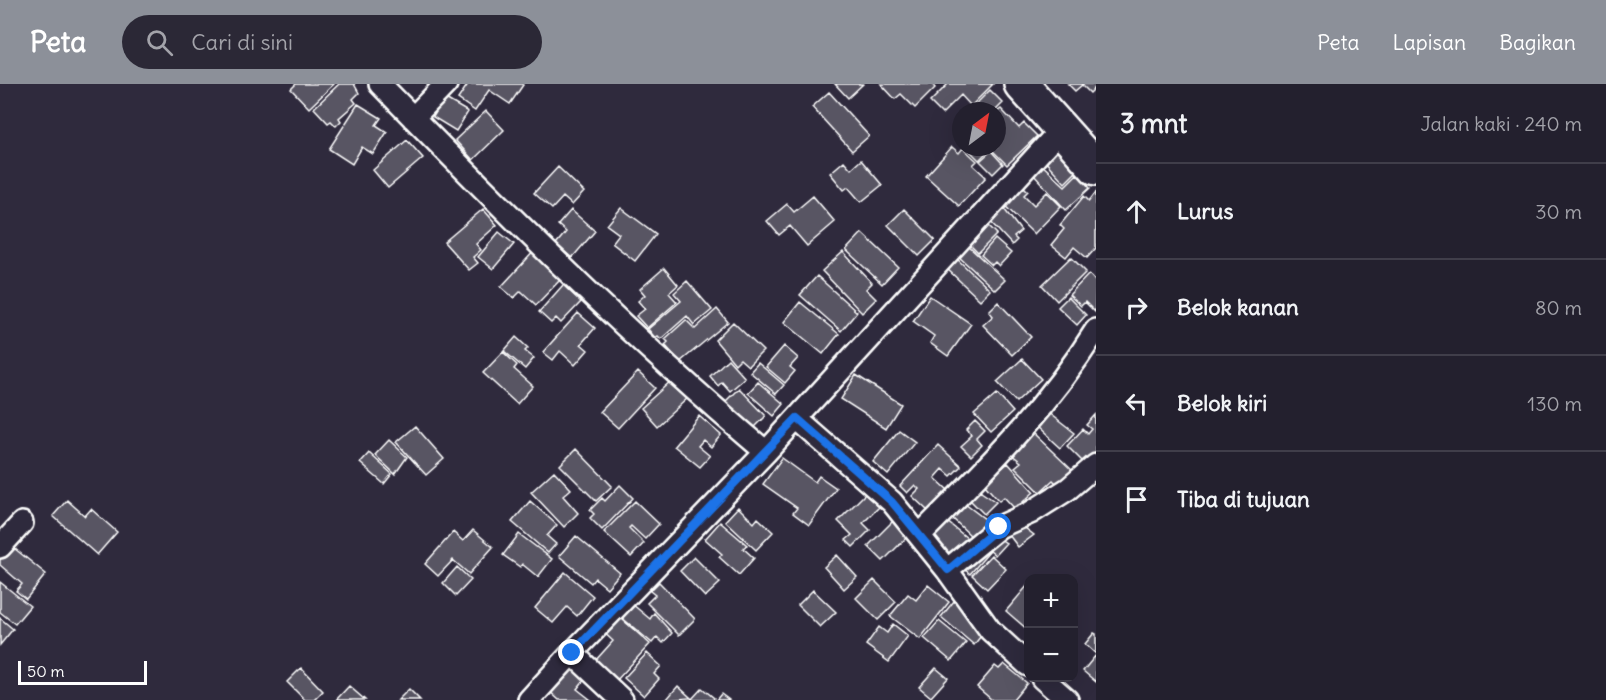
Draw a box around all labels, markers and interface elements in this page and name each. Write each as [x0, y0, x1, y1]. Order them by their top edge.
search box [122, 15, 542, 69]
text: Peta [30, 24, 86, 60]
icon: search [143, 26, 176, 59]
text: Cari di sini [191, 28, 293, 56]
text: Peta [1317, 29, 1360, 56]
text: Lapisan [1393, 29, 1466, 56]
text: Bagikan [1499, 29, 1576, 56]
north arrow [952, 102, 1006, 156]
text: 3 mnt [1120, 107, 1187, 140]
text: Jalan kaki · 240 m [1420, 111, 1582, 136]
icon: ahead [1120, 195, 1153, 228]
text: Lurus [1177, 197, 1233, 225]
text: 30 m [1535, 199, 1582, 224]
icon: right [1120, 291, 1153, 324]
text: Belok kanan [1177, 293, 1299, 321]
text: 80 m [1535, 295, 1582, 320]
icon: left [1120, 387, 1153, 420]
text: Belok kiri [1177, 389, 1267, 417]
text: 130 m [1527, 391, 1582, 416]
icon: arrive [1120, 483, 1153, 516]
text: Tiba di tujuan [1177, 485, 1310, 513]
route start [985, 513, 1011, 539]
map controls [1024, 574, 1078, 682]
button: + [1024, 574, 1078, 628]
button: − [1024, 628, 1078, 682]
route end [558, 639, 584, 665]
scale bar [18, 658, 147, 686]
text: 50 m [27, 661, 65, 681]

